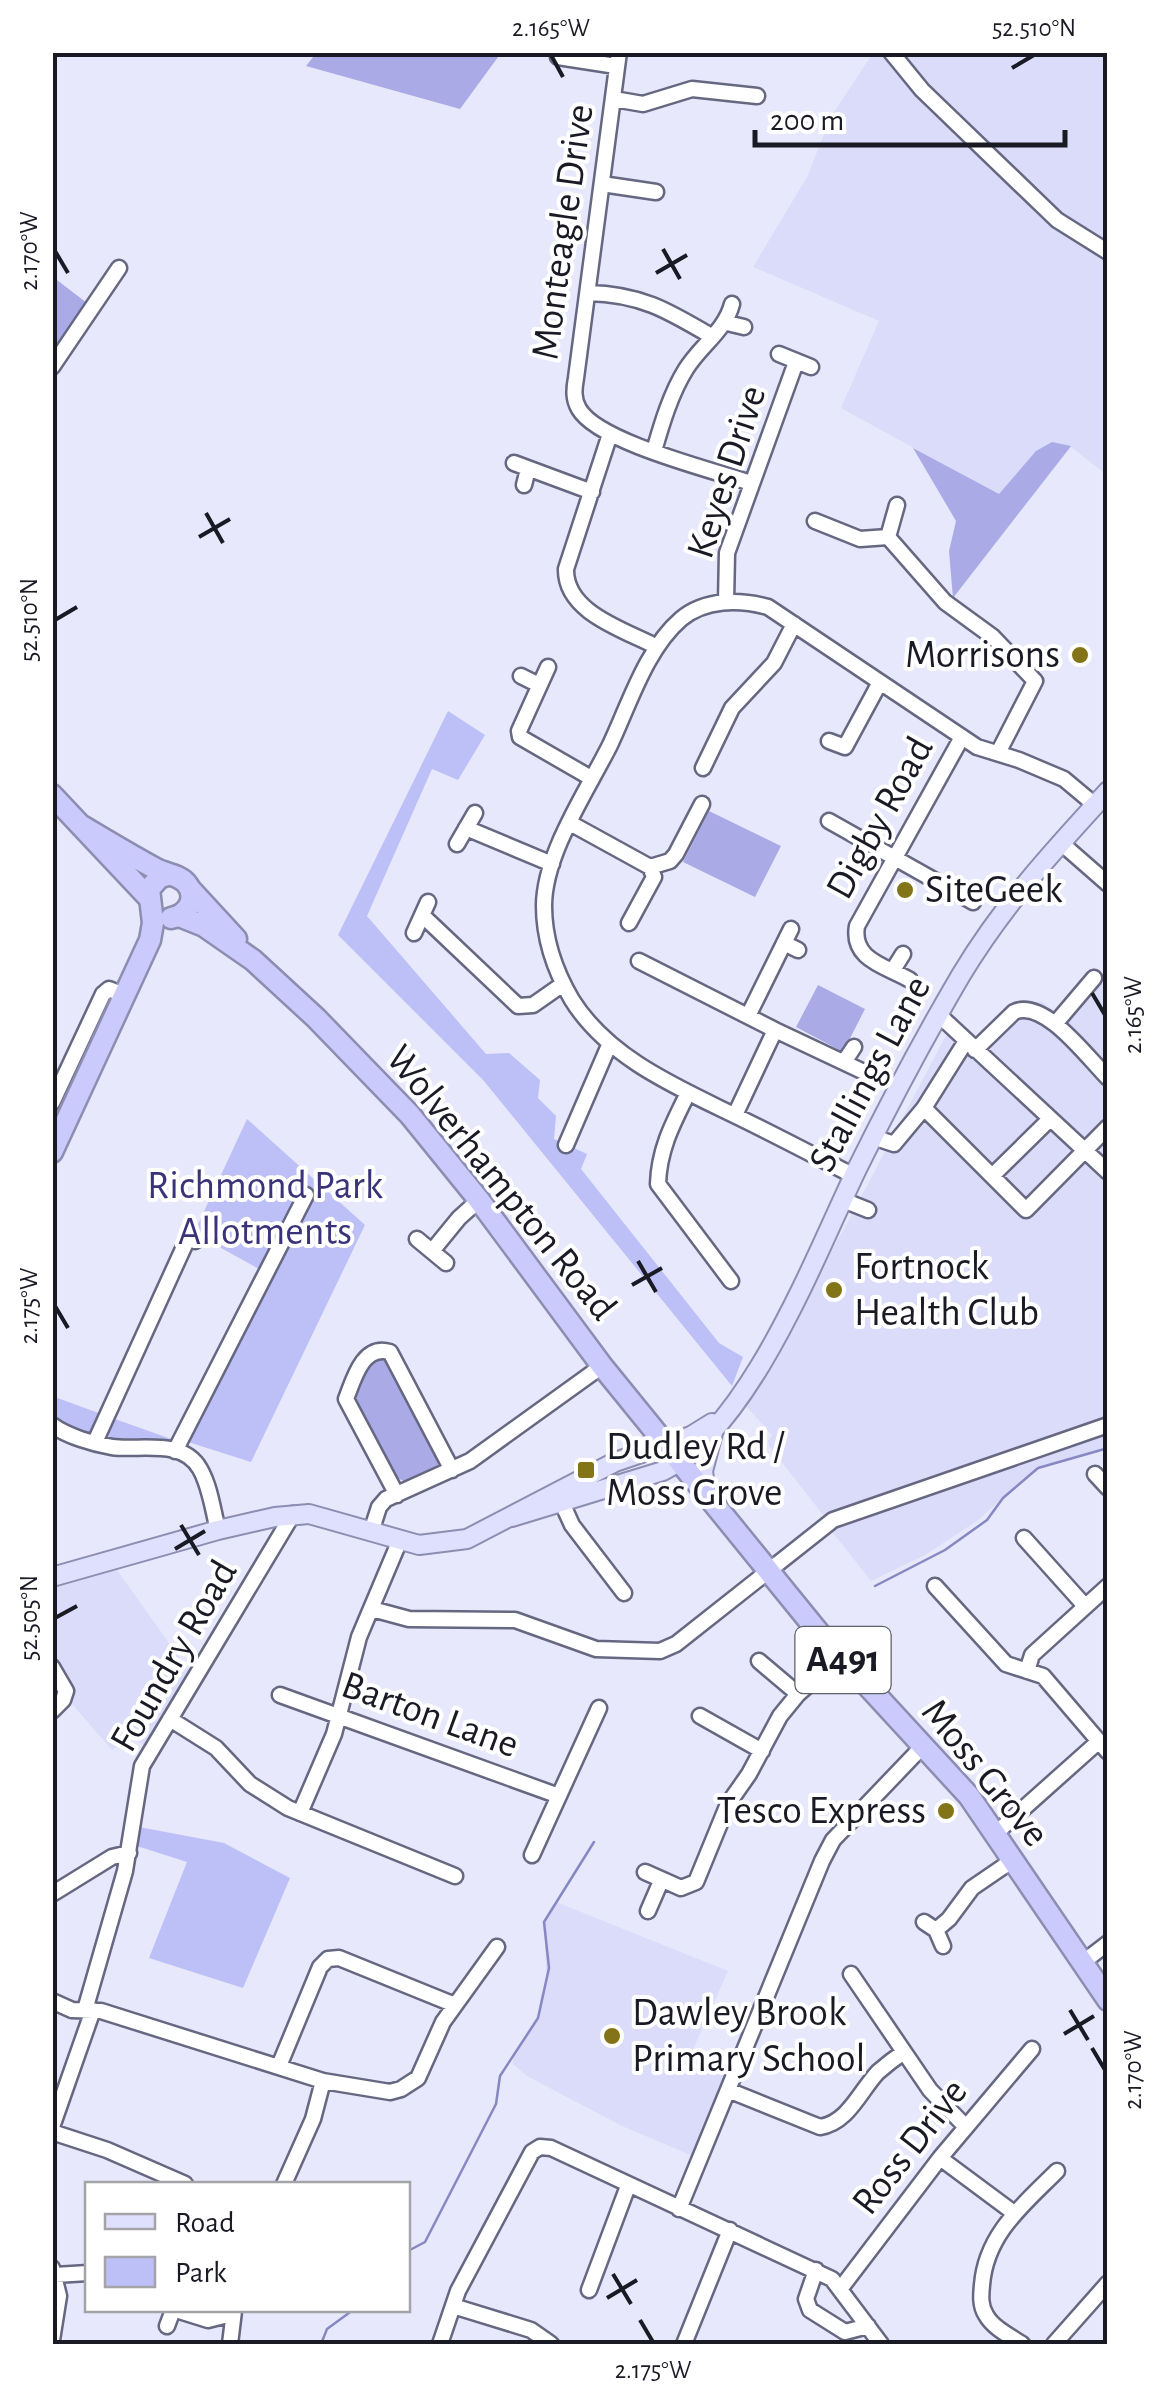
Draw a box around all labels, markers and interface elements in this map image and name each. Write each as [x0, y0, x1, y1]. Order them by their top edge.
text: 2.165°W [512, 16, 591, 41]
text: 52.510°N [992, 16, 1076, 41]
scale bar [755, 85, 1065, 147]
street label: Monteagle Drive [525, 102, 601, 362]
text: 200 m [770, 106, 844, 136]
text: 2.170°W [17, 211, 42, 291]
street label: Keyes Drive [680, 381, 774, 563]
text: 52.510°N [17, 578, 42, 662]
place label: Morrisons [905, 635, 1060, 675]
marker: Morrisons [1069, 644, 1091, 666]
street label: Digby Road [819, 730, 941, 906]
place label: SiteGeek [925, 870, 1063, 910]
marker: SiteGeek [894, 879, 916, 901]
street label: Stallings Lane [802, 970, 938, 1178]
text: 2.165°W [1121, 975, 1146, 1054]
street label: Wolverhampton Road [378, 1038, 624, 1328]
park label: Richmond Park Allotments [147, 1166, 383, 1252]
place label: Fortnock Health Club [854, 1247, 1039, 1333]
text: 2.175°W [17, 1267, 42, 1344]
marker: Fortnock Health Club [823, 1279, 845, 1301]
place label: Dudley Rd / Moss Grove [606, 1427, 785, 1513]
marker: Dudley Rd / Moss Grove [575, 1459, 597, 1481]
street label: Foundry Road [103, 1554, 245, 1758]
text: 52.505°N [17, 1575, 42, 1661]
road number: A491 [796, 1627, 890, 1693]
street label: Barton Lane [336, 1665, 524, 1765]
street label: Moss Grove [914, 1692, 1056, 1854]
place label: Tesco Express [717, 1791, 926, 1831]
marker: Tesco Express [935, 1800, 957, 1822]
place label: Dawley Brook Primary School [632, 1993, 865, 2079]
marker: Dawley Brook Primary School [601, 2025, 623, 2047]
text: 2.170°W [1121, 2030, 1146, 2110]
street label: Ross Drive [845, 2072, 975, 2222]
legend [85, 2182, 410, 2312]
text: Road [175, 2208, 235, 2238]
text: Park [175, 2258, 227, 2288]
text: 2.175°W [615, 2358, 692, 2383]

